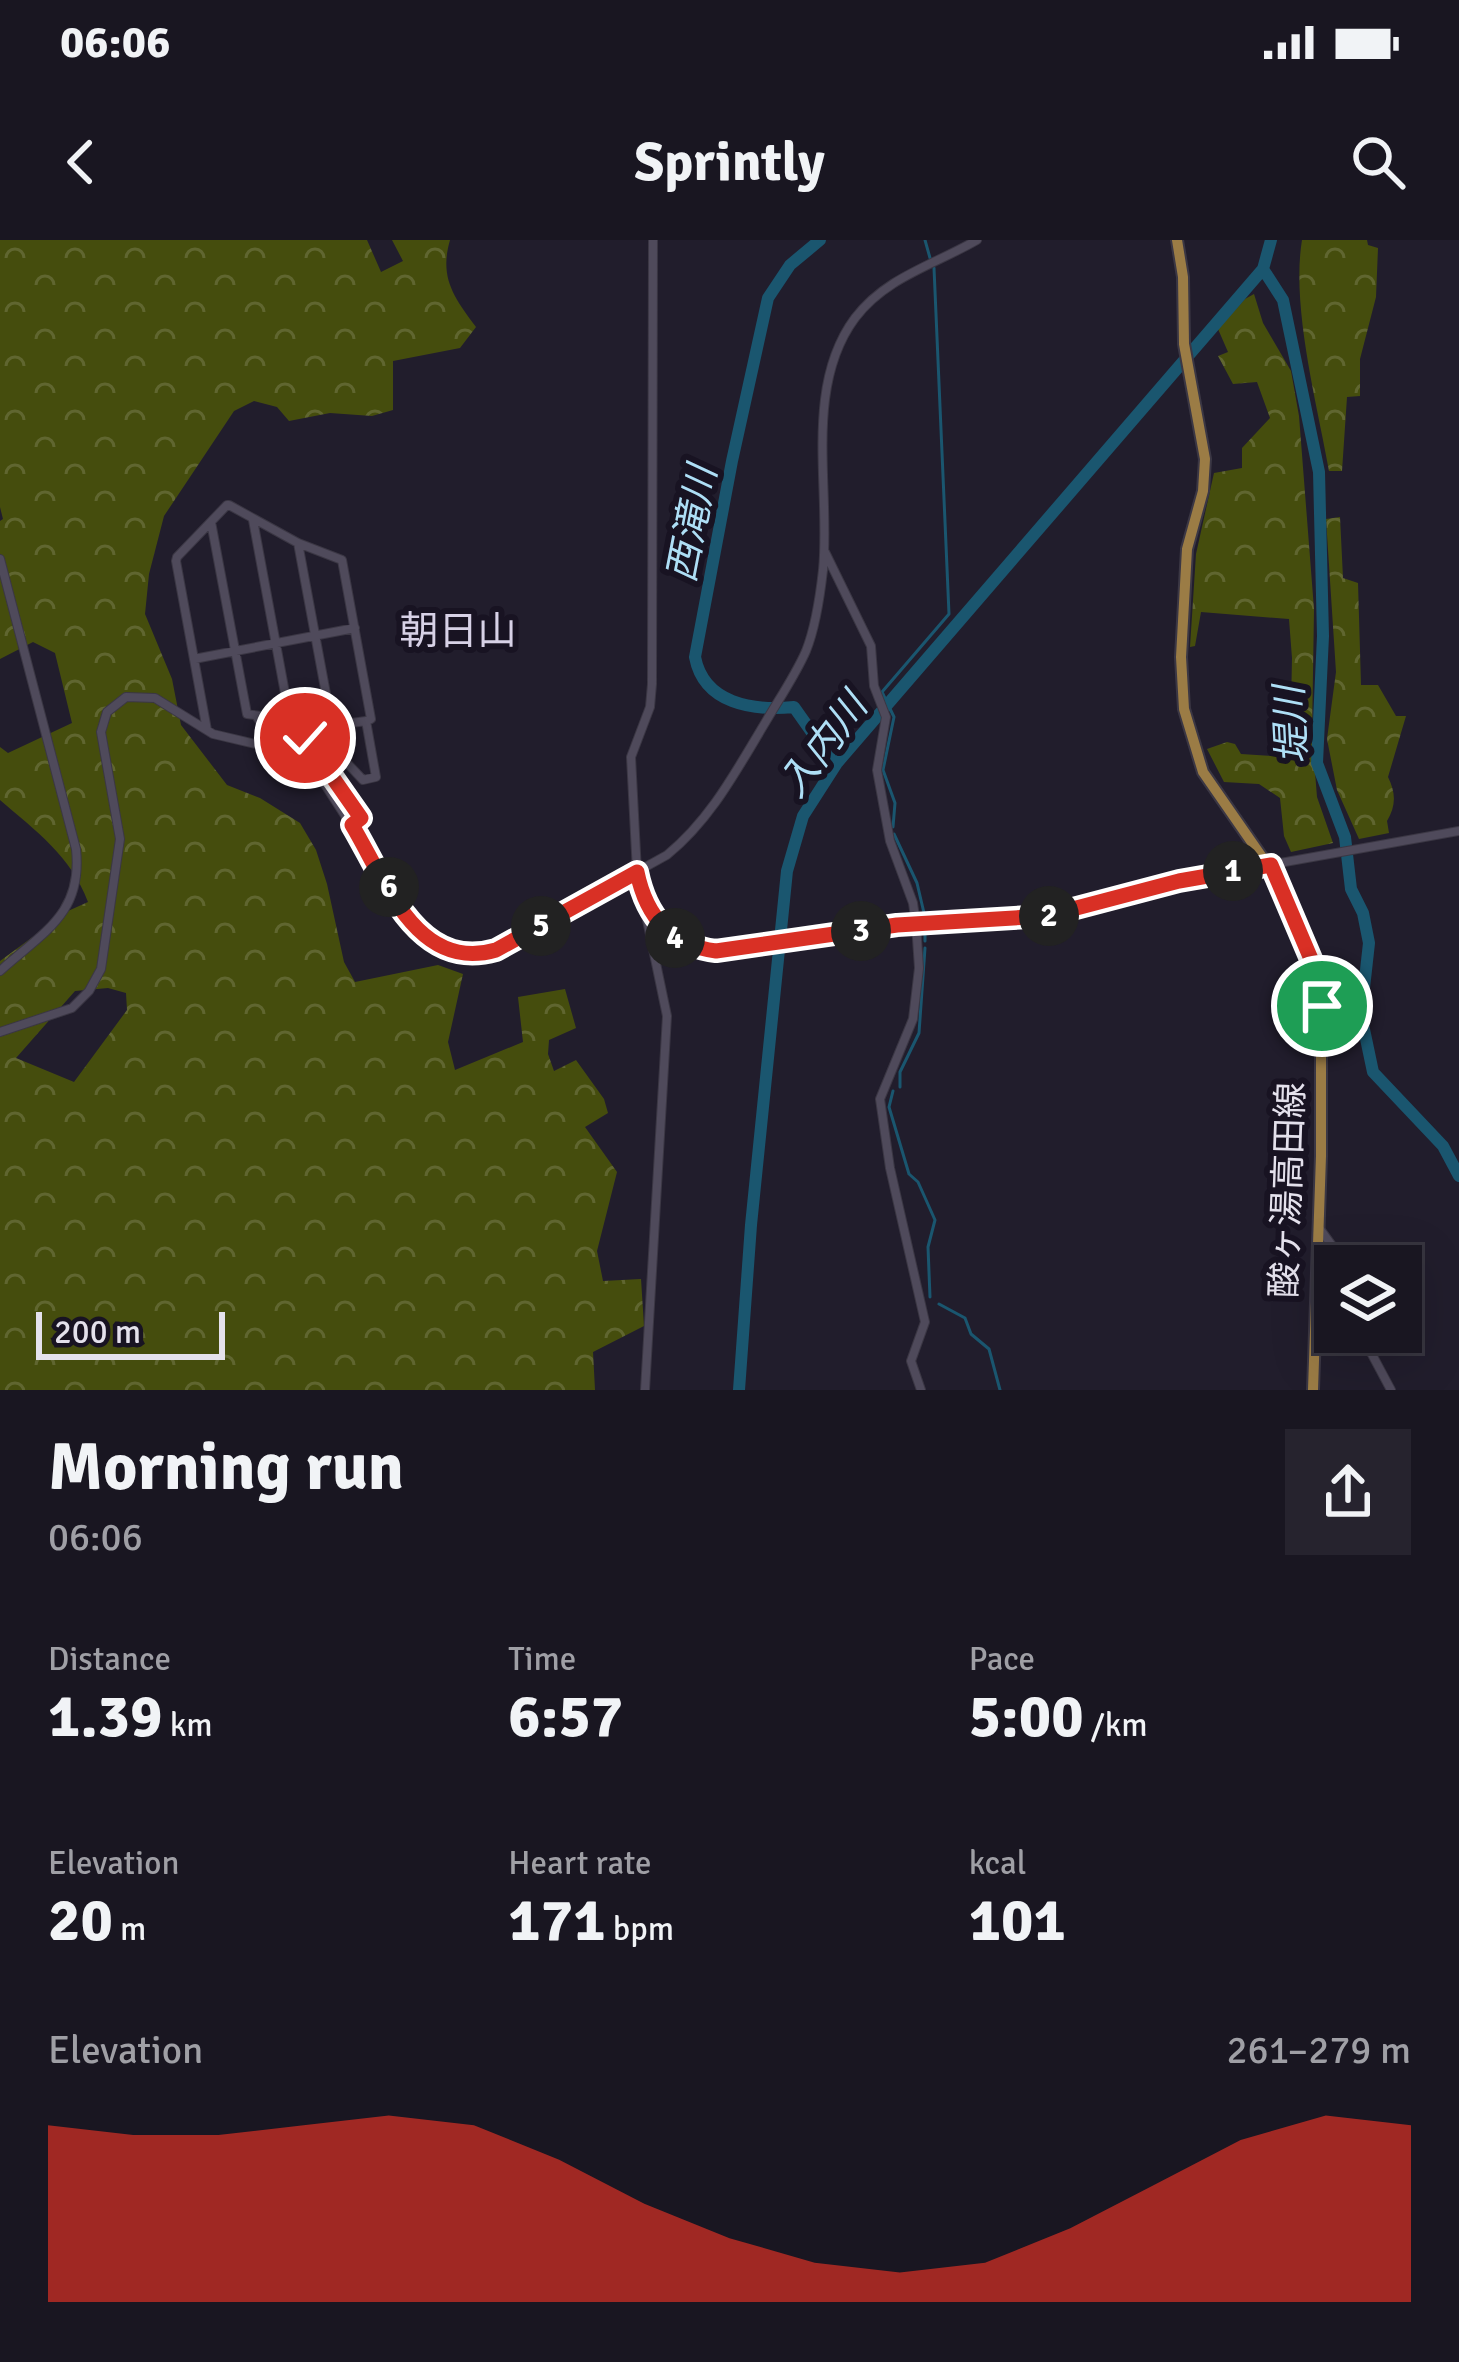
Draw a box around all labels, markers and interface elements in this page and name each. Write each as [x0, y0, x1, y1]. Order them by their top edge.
text: 06:06 [60, 15, 170, 70]
icon: back [48, 129, 114, 195]
text: Sprintly [634, 129, 825, 196]
icon: search [1345, 129, 1411, 195]
water label: 西滝川 [657, 458, 727, 586]
district label: 朝日山 [399, 607, 517, 655]
water label: 入内川 [769, 681, 880, 806]
water label: 堤川 [1265, 681, 1317, 765]
pin [254, 687, 356, 789]
icon: check [272, 705, 338, 771]
pin: 1 [1203, 841, 1263, 901]
text: 1 [1224, 850, 1242, 891]
pin: 6 [359, 857, 419, 917]
text: 6 [380, 866, 398, 907]
pin: 2 [1019, 886, 1079, 946]
text: 2 [1040, 895, 1058, 936]
pin: 5 [511, 896, 571, 956]
pin: 3 [831, 901, 891, 961]
text: 5 [532, 905, 550, 946]
pin: 4 [645, 908, 705, 968]
text: 3 [852, 910, 870, 951]
text: 4 [666, 917, 684, 958]
pin [1271, 955, 1373, 1057]
icon: arrive [1289, 973, 1355, 1039]
street label: 酸ヶ湯高田線 [1262, 1081, 1314, 1299]
map controls [1314, 1245, 1422, 1353]
button: layers [1314, 1245, 1422, 1353]
scale bar [36, 1306, 225, 1359]
text: 200 m [54, 1312, 141, 1353]
text: Morning run [48, 1427, 404, 1508]
button: share [1285, 1429, 1411, 1555]
text: 06:06 [48, 1513, 143, 1561]
text: Distance [48, 1639, 171, 1680]
text: Time [508, 1639, 576, 1680]
text: Pace [969, 1639, 1035, 1680]
text: 1.39 [48, 1680, 162, 1754]
text: 6:57 [508, 1680, 623, 1754]
text: 5:00 [969, 1680, 1084, 1754]
text: km [162, 1705, 213, 1746]
text: /km [1084, 1705, 1148, 1746]
text: Elevation [48, 1843, 179, 1884]
text: Heart rate [508, 1843, 652, 1884]
text: kcal [969, 1843, 1027, 1884]
text: 20 [48, 1884, 113, 1958]
text: 171 [508, 1884, 606, 1958]
text: 101 [969, 1884, 1066, 1958]
text: m [113, 1909, 146, 1950]
text: bpm [606, 1909, 674, 1950]
text: Elevation [48, 2026, 203, 2074]
text: 261–279 m [1226, 2026, 1411, 2074]

